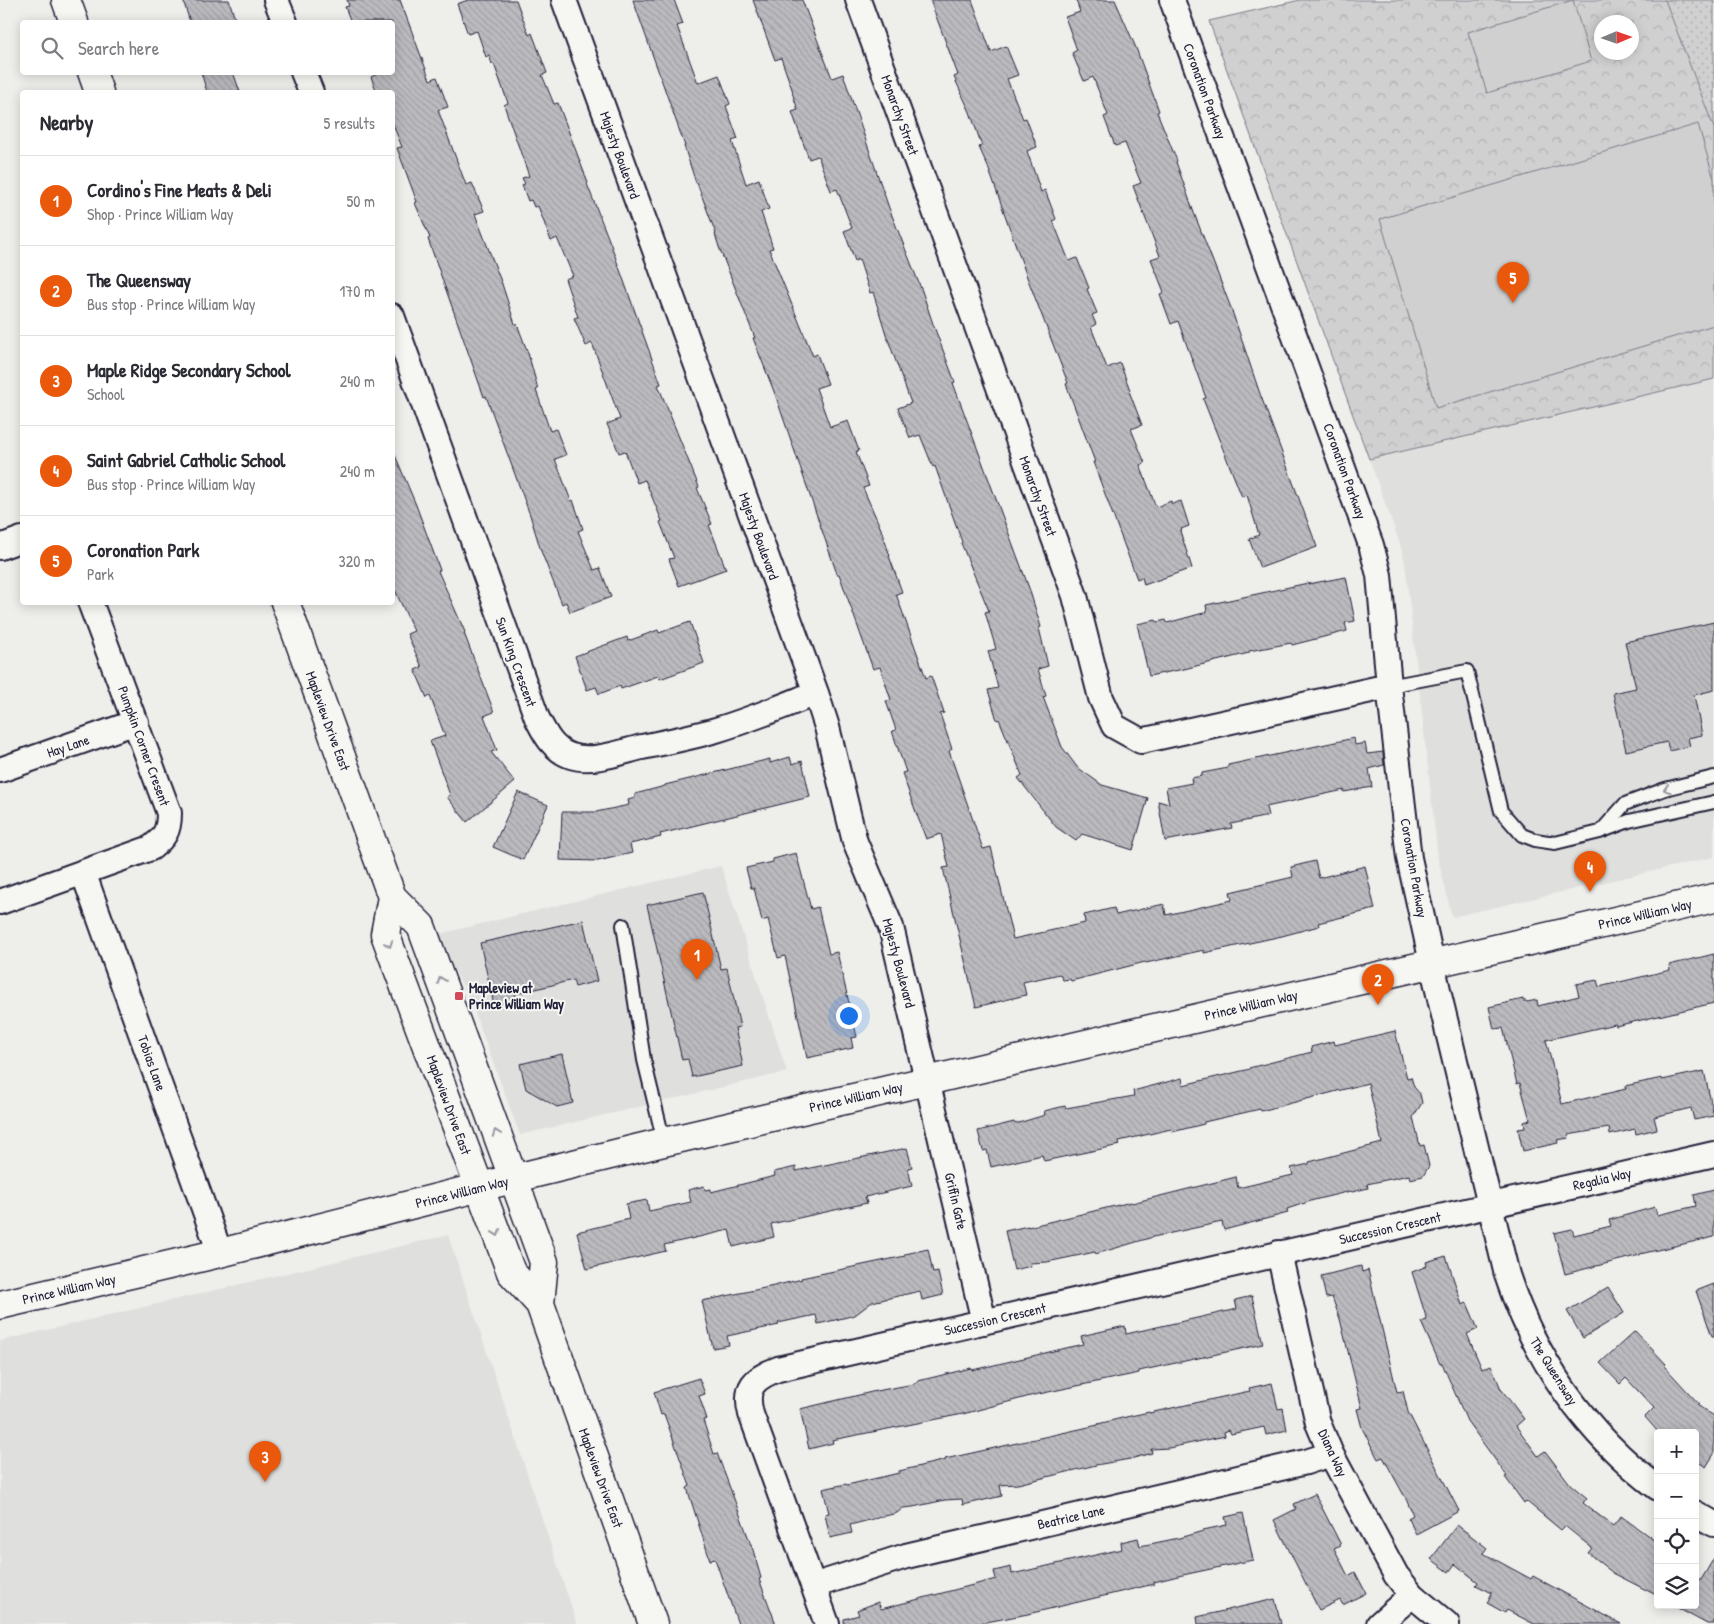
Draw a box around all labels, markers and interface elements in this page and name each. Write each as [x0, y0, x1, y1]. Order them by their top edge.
north arrow [1594, 15, 1639, 60]
search box [20, 20, 395, 75]
icon: search [38, 34, 66, 62]
text: Search here [78, 35, 159, 61]
street label: Coronation Parkway [1178, 40, 1232, 142]
street label: Monarchy Street [876, 72, 924, 158]
text: Nearby [40, 108, 93, 137]
street label: Majesty Boulevard [595, 109, 645, 202]
text: 5 results [324, 112, 375, 134]
text: Cordino's Fine Meats & Deli [87, 177, 272, 203]
text: 1 [53, 190, 59, 212]
text: 50 m [347, 190, 375, 212]
text: Shop · Prince William Way [87, 203, 234, 225]
pin: 5 [1497, 262, 1529, 303]
text: The Queensway [87, 267, 191, 293]
text: 2 [52, 280, 60, 302]
text: 170 m [340, 280, 375, 302]
text: Bus stop · Prince William Way [87, 293, 255, 315]
text: Maple Ridge Secondary School [87, 357, 290, 383]
text: 3 [52, 370, 60, 392]
text: 240 m [340, 370, 375, 392]
text: School [87, 383, 124, 405]
street label: Coronation Parkway [1318, 420, 1372, 522]
text: Saint Gabriel Catholic School [87, 447, 285, 473]
street label: Monarchy Street [1014, 453, 1062, 539]
text: 4 [53, 460, 59, 482]
text: 240 m [340, 460, 375, 482]
text: Bus stop · Prince William Way [87, 473, 255, 495]
street label: Majesty Boulevard [734, 490, 784, 583]
text: Coronation Park [87, 537, 199, 563]
text: 5 [53, 550, 59, 572]
text: 320 m [339, 550, 375, 572]
text: Park [87, 563, 114, 585]
street label: Sun King Crescent [491, 614, 542, 710]
street label: Mapleview Drive East [301, 668, 355, 774]
street label: Pumpkin Corner Cresent [113, 683, 175, 809]
street label: Hay Lane [44, 729, 92, 763]
one-way arrow [1663, 784, 1672, 794]
street label: Coronation Parkway [1395, 817, 1433, 919]
pin: 4 [1574, 851, 1606, 892]
street label: Prince William Way [1596, 894, 1694, 934]
street label: Majesty Boulevard [877, 916, 921, 1010]
one-way arrow [383, 939, 393, 948]
pin: 1 [681, 939, 713, 980]
pin: 2 [1362, 964, 1394, 1005]
one-way arrow [437, 977, 447, 985]
place label: Mapleview at Prince William Way [469, 978, 564, 1015]
street label: Prince William Way [1202, 985, 1300, 1025]
marker: Mapleview at Prince William Way [453, 990, 465, 1002]
your location [836, 1003, 862, 1029]
street label: Tobias Lane [134, 1032, 171, 1094]
street label: Mapleview Drive East [422, 1052, 476, 1158]
street label: Prince William Way [807, 1077, 905, 1117]
one-way arrow [492, 1129, 502, 1138]
street label: Regalia Way [1571, 1163, 1633, 1195]
street label: Prince William Way [413, 1171, 511, 1213]
street label: Griffin Gate [941, 1171, 972, 1232]
street label: Succession Crescent [1337, 1207, 1443, 1248]
one-way arrow [491, 1228, 501, 1237]
street label: Prince William Way [20, 1269, 118, 1309]
street label: Succession Crescent [942, 1298, 1048, 1339]
street label: The Queensway [1525, 1333, 1583, 1409]
street label: Mapleview Drive East [574, 1425, 628, 1531]
street label: Diana Way [1313, 1426, 1353, 1480]
map controls [1654, 1429, 1699, 1609]
button: + [1654, 1429, 1699, 1474]
pin: 3 [249, 1441, 281, 1482]
button: − [1654, 1474, 1699, 1519]
street label: Beatrice Lane [1035, 1499, 1107, 1533]
button: locate [1654, 1519, 1699, 1564]
button: layers [1654, 1564, 1699, 1609]

